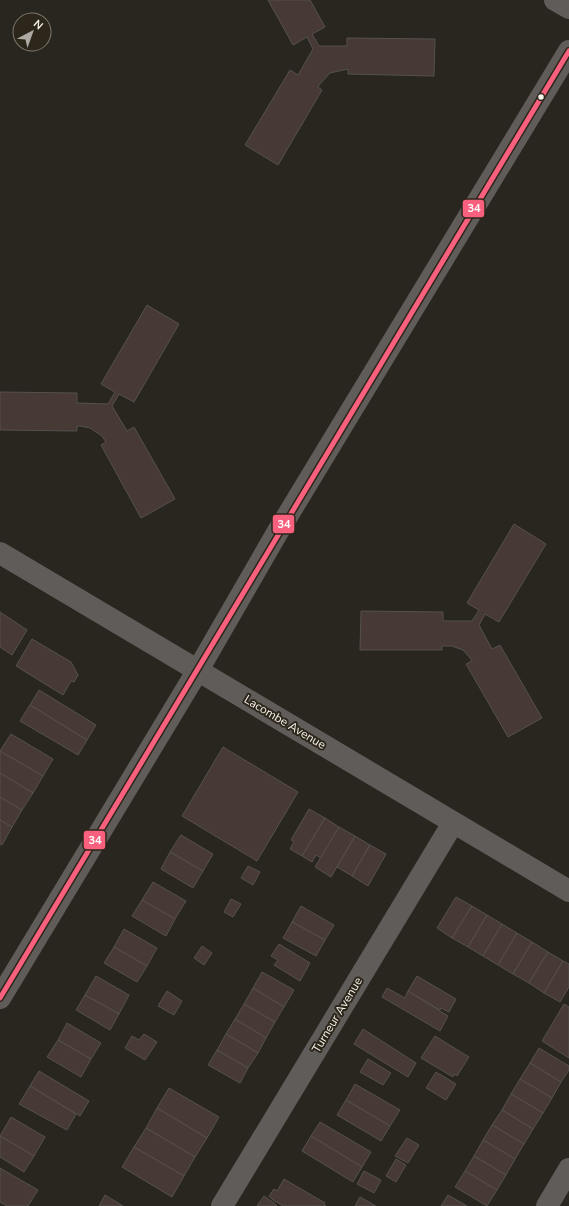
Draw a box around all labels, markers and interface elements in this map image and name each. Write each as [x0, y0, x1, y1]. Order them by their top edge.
north arrow [12, 12, 52, 52]
text: N [30, 16, 46, 33]
unlabelled marker [536, 92, 546, 102]
line badge: 34 [462, 199, 485, 218]
text: 34 [467, 201, 481, 216]
line badge: 34 [272, 514, 295, 534]
text: 34 [277, 517, 291, 532]
street label: Lacombe Avenue [241, 691, 329, 753]
line badge: 34 [83, 830, 106, 850]
text: 34 [88, 833, 102, 848]
street label: Turneur Avenue [308, 974, 366, 1056]

